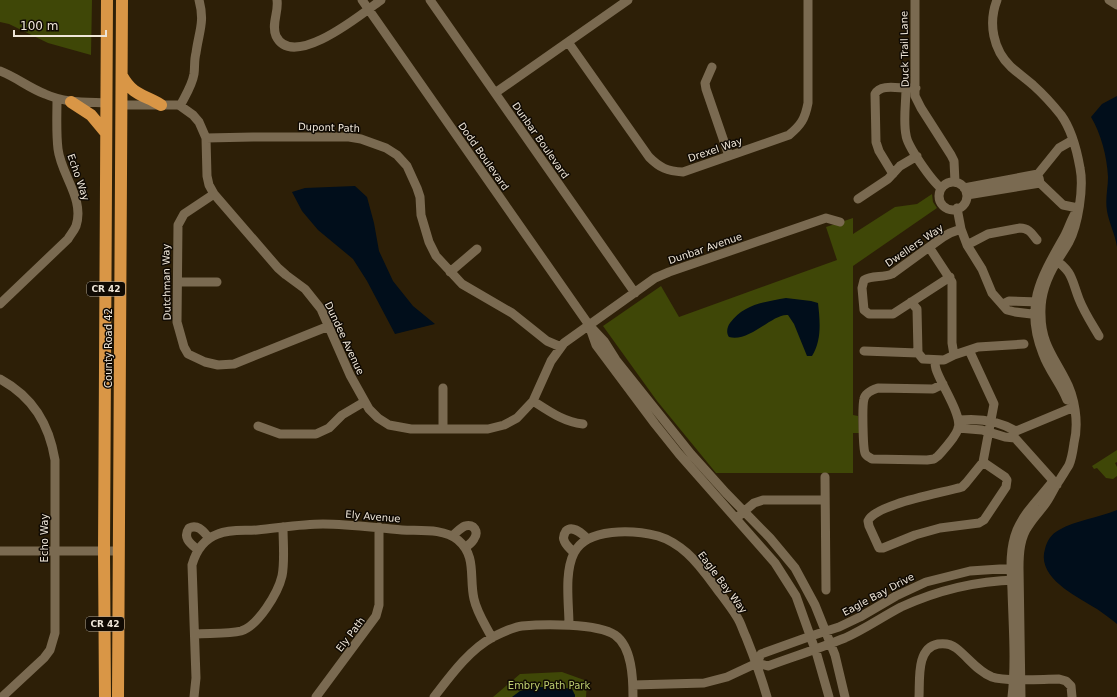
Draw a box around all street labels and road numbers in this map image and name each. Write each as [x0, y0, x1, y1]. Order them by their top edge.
street label: Duck Trail Lane [898, 11, 911, 87]
street label: Dunbar Boulevard [510, 100, 571, 181]
street label: Dodd Boulevard [456, 120, 511, 192]
street label: Dupont Path [298, 121, 360, 134]
street label: Drexel Way [687, 135, 744, 164]
street label: Echo Way [65, 152, 92, 202]
street label: Dwellers Way [883, 222, 945, 269]
street label: Dunbar Avenue [667, 231, 743, 266]
street label: Dutchman Way [160, 244, 173, 320]
road number: CR 42 [87, 282, 125, 296]
street label: Dundee Avenue [323, 300, 366, 377]
street label: County Road 42 [103, 308, 114, 388]
street label: Ely Avenue [345, 509, 401, 524]
street label: Echo Way [39, 514, 50, 562]
street label: Eagle Bay Way [696, 549, 749, 615]
street label: Eagle Bay Drive [840, 571, 916, 618]
street label: Ely Path [334, 615, 367, 654]
road number: CR 42 [86, 617, 124, 631]

